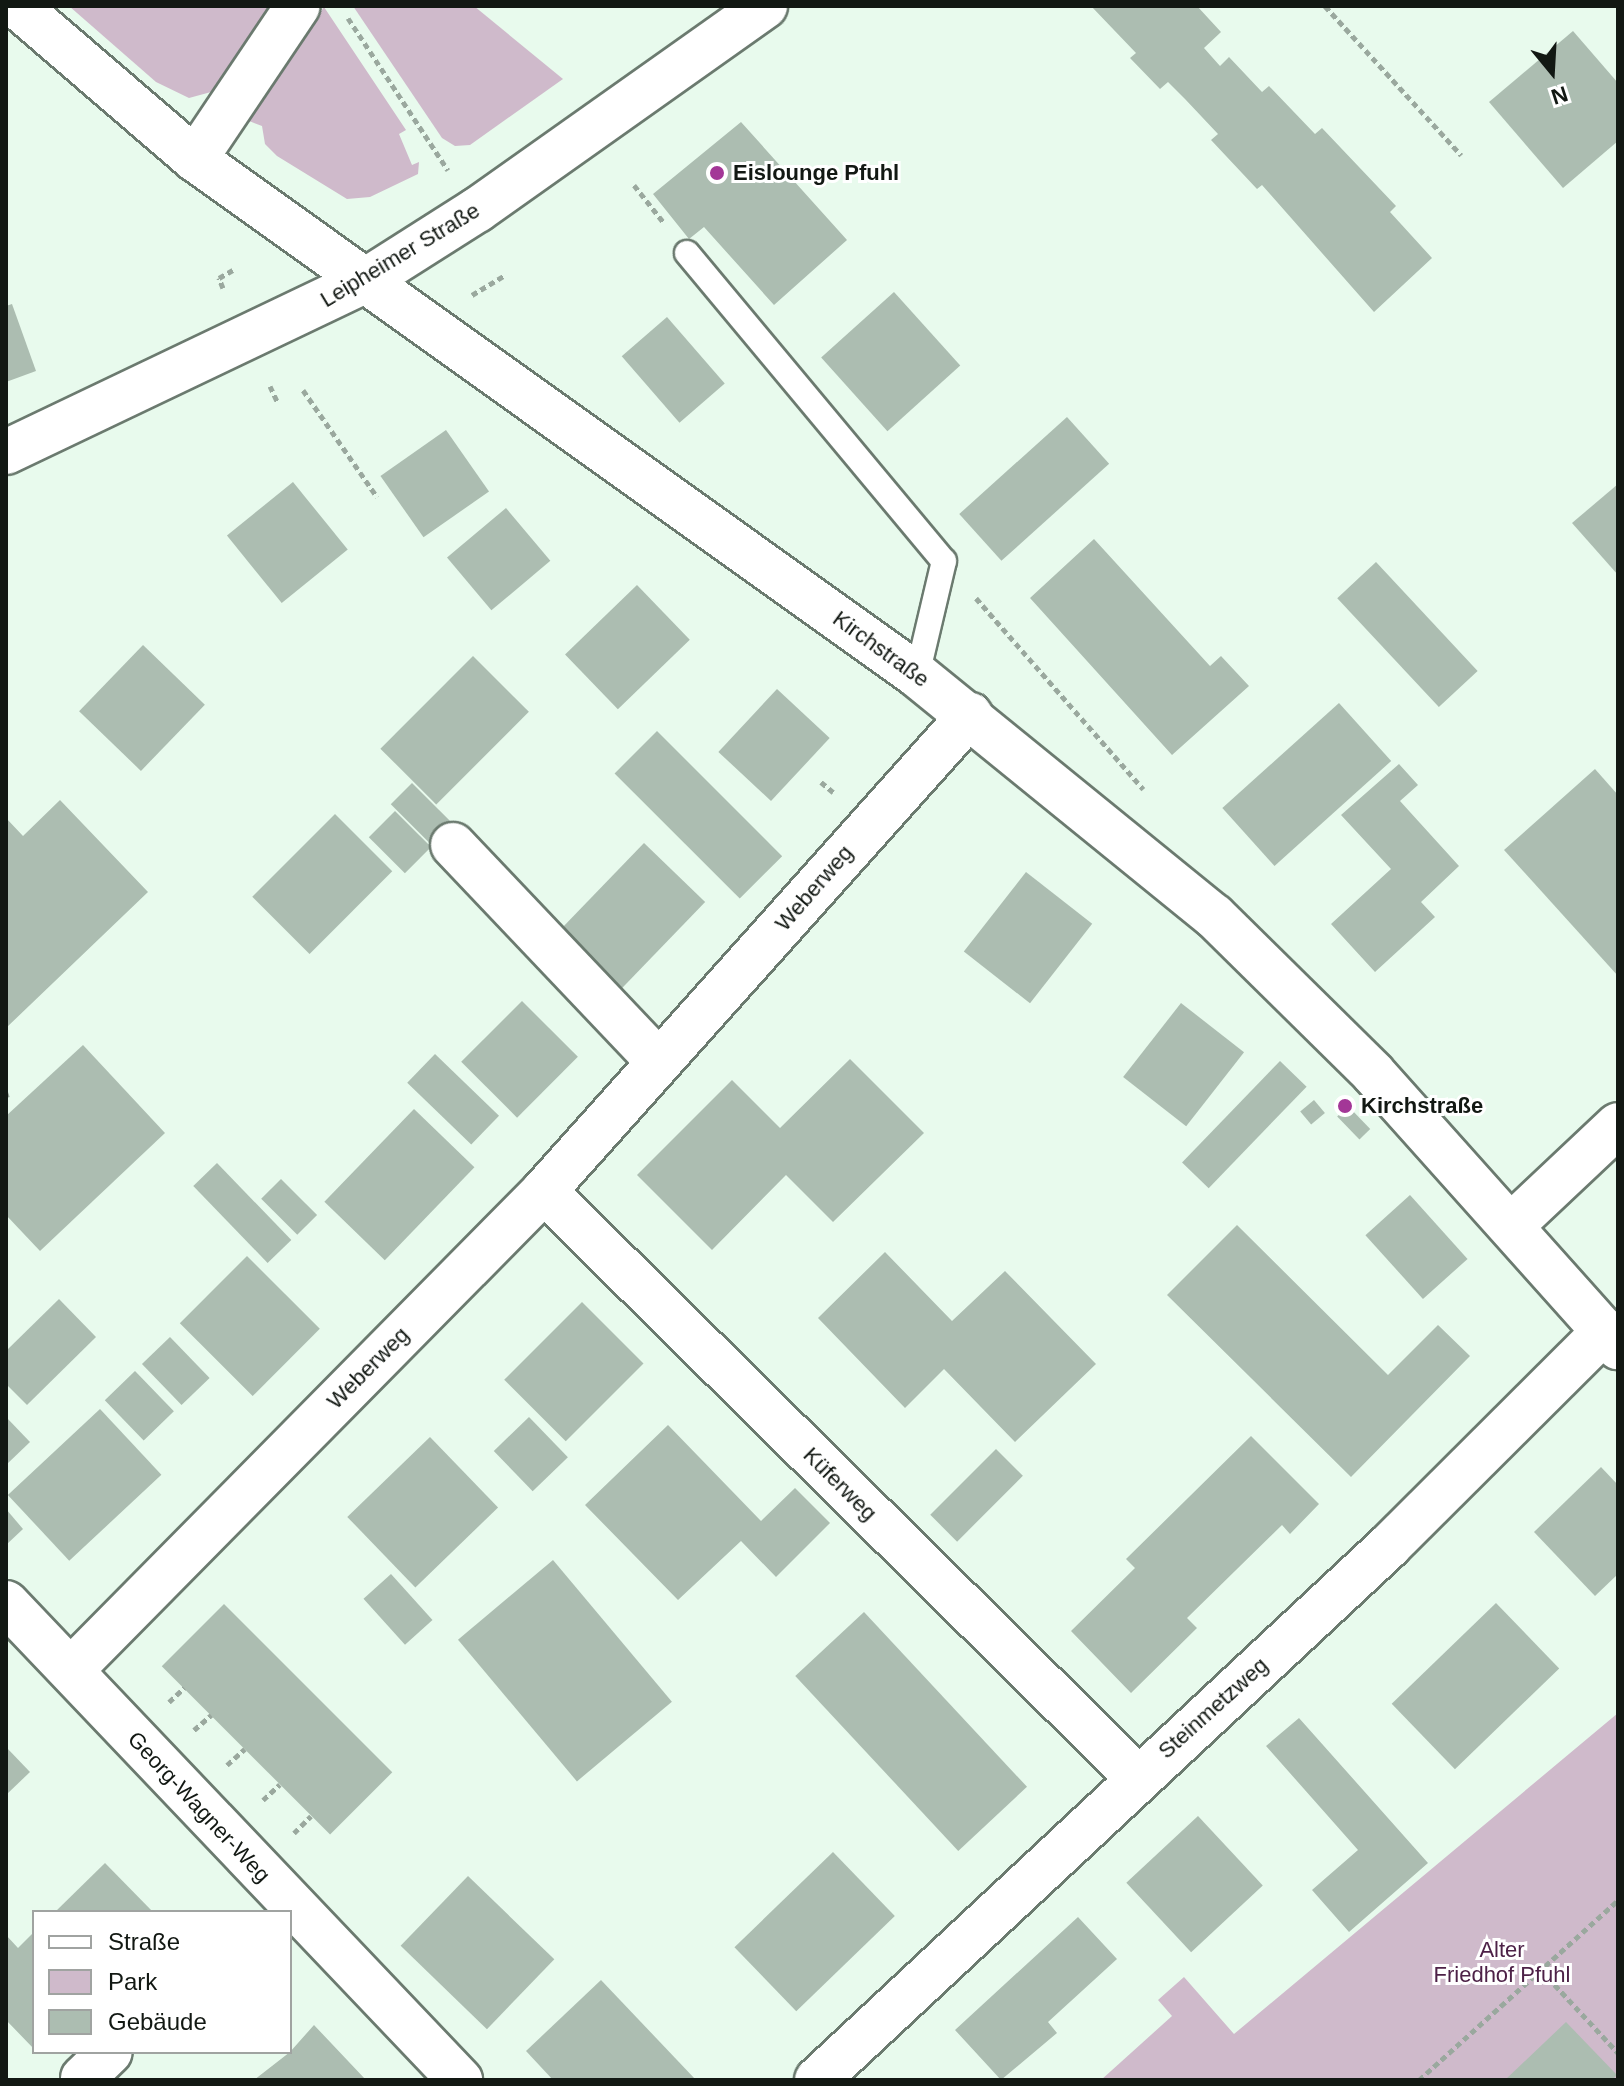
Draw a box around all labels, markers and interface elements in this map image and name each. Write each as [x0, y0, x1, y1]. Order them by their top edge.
north arrow [1512, 32, 1592, 112]
text: N [1548, 81, 1571, 110]
place label: Eislounge Pfuhl [733, 160, 899, 186]
marker: Eislounge Pfuhl [708, 164, 726, 182]
street label: Leipheimer Straße [316, 197, 484, 313]
street label: Kirchstraße [828, 605, 934, 693]
street label: Weberweg [770, 840, 858, 936]
place label: Kirchstraße [1361, 1093, 1483, 1119]
marker: Kirchstraße [1336, 1097, 1354, 1115]
street label: Weberweg [322, 1322, 414, 1414]
street label: Küferweg [798, 1442, 882, 1526]
street label: Steinmetzweg [1153, 1652, 1273, 1764]
street label: Georg-Wagner-Weg [122, 1726, 276, 1888]
legend [32, 1910, 292, 2054]
text: Straße [108, 1928, 180, 1955]
park label: Alter Friedhof Pfuhl [1434, 1936, 1570, 1988]
text: Park [108, 1968, 157, 1995]
text: Gebäude [108, 2008, 207, 2035]

